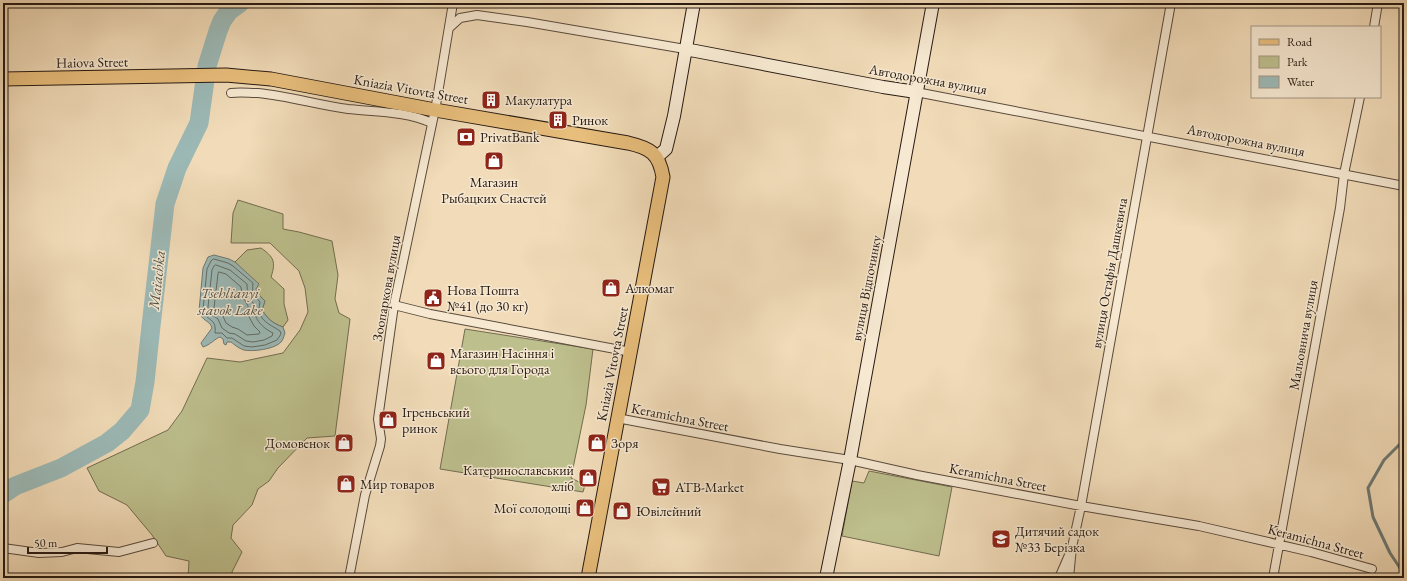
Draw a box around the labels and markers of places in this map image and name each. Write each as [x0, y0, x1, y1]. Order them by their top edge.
building icon: Макулатура [480, 89, 502, 111]
place label: Макулатура [505, 91, 573, 109]
building icon: Ринок [547, 109, 569, 131]
place label: Ринок [572, 111, 608, 129]
bank icon: PrivatBank [455, 126, 477, 148]
place label: PrivatBank [480, 128, 540, 146]
shop icon: Магазин Рыбацких Снастей [483, 150, 505, 172]
place label: Магазин Рыбацких Снастей [441, 173, 547, 207]
shop icon: Алкомаг [600, 277, 622, 299]
place label: Алкомаг [624, 279, 674, 297]
place label: Нова Пошта №41 (до 30 кг) [447, 281, 528, 315]
public building icon: Нова Пошта №41 (до 30 кг) [422, 287, 444, 309]
place label: Магазин Насіння і всього для Города [450, 344, 555, 378]
shop icon: Магазин Насіння і всього для Города [425, 350, 447, 372]
place label: Ігреньський ринок [402, 403, 470, 437]
shop icon: Ігреньський ринок [377, 409, 399, 431]
shop icon: Домовенок [333, 432, 355, 454]
shop icon: Зоря [586, 432, 608, 454]
place label: Домовенок [265, 434, 330, 452]
place label: Зоря [611, 434, 638, 452]
place label: Катеринославський хліб [463, 461, 575, 495]
shop icon: Катеринославський хліб [577, 467, 599, 489]
shop icon: Мир товаров [335, 473, 357, 495]
place label: Мир товаров [360, 475, 434, 493]
supermarket icon: ATB-Market [650, 476, 672, 498]
place label: ATB-Market [674, 478, 744, 496]
shop icon: Мої солодощі [574, 497, 596, 519]
place label: Мої солодощі [494, 499, 572, 517]
shop icon: Ювілейний [611, 500, 633, 522]
place label: Ювілейний [636, 502, 702, 520]
place label: Дитячий садок №33 Берізка [1015, 522, 1099, 556]
school or university icon: Дитячий садок №33 Берізка [990, 528, 1012, 550]

